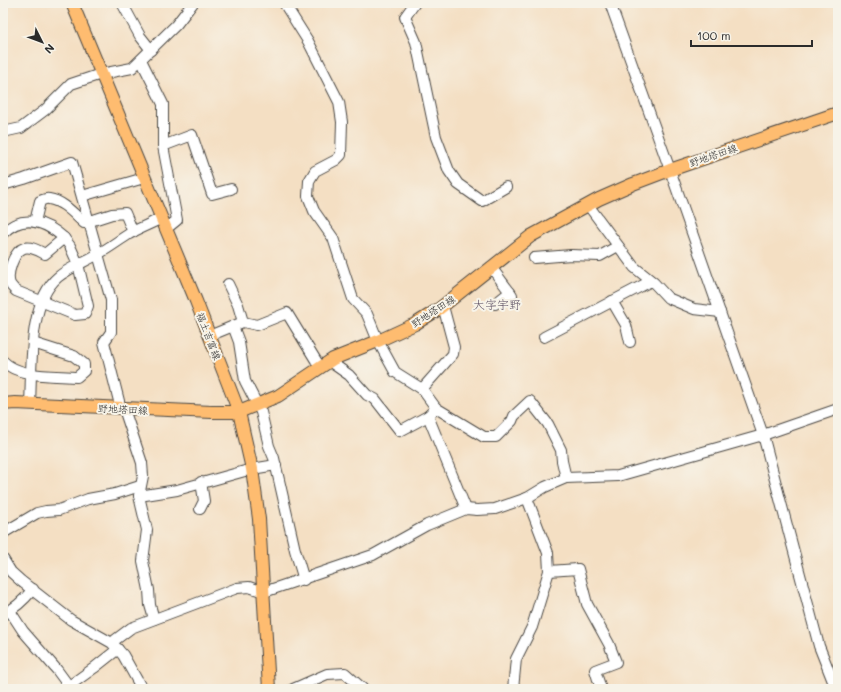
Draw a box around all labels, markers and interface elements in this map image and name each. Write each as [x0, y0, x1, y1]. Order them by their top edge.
north arrow [22, 22, 62, 62]
scale bar [691, 22, 812, 48]
text: 100 m [697, 27, 731, 43]
text: N [41, 41, 58, 57]
street label: 野地塔田線 [687, 140, 739, 170]
street label: 野地塔田線 [408, 292, 458, 330]
district label: 大字宇野 [473, 296, 521, 312]
street label: 福土吉富線 [194, 310, 224, 362]
street label: 野地塔田線 [98, 401, 148, 417]

